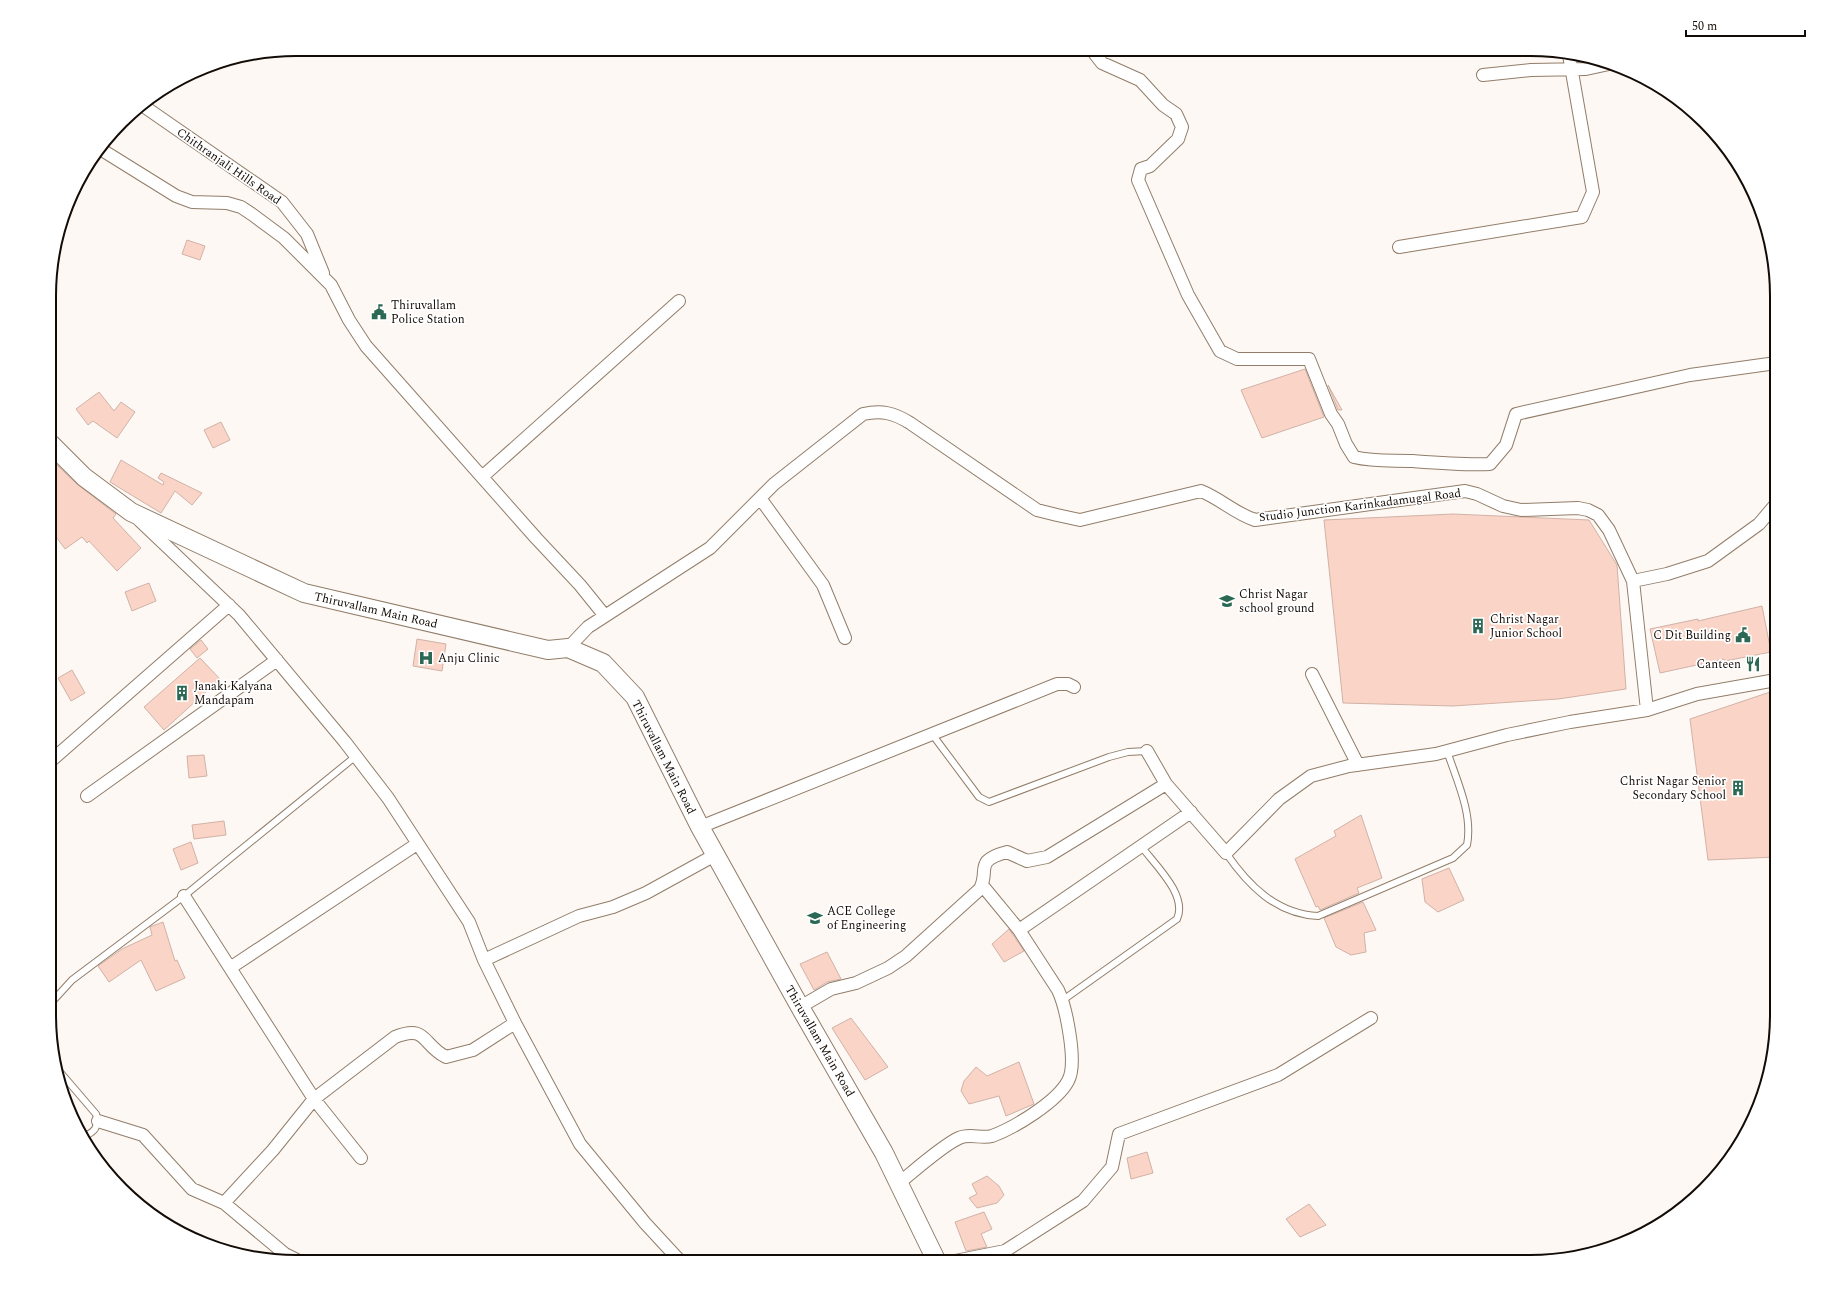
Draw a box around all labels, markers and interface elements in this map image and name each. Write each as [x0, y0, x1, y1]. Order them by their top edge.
scale bar [1686, 12, 1805, 38]
text: 50 m [1692, 17, 1717, 36]
street label: Chithranjali Hills Road [173, 123, 285, 210]
place label: Thiruvallam Police Station [391, 296, 465, 329]
public building icon: Thiruvallam Police Station [370, 303, 388, 321]
street label: Studio Junction Karinkadamugal Road [1258, 484, 1462, 527]
place label: Christ Nagar school ground [1239, 585, 1315, 618]
street label: Thiruvallam Main Road [312, 587, 440, 634]
school or university icon: Christ Nagar school ground [1218, 592, 1236, 610]
place label: Christ Nagar Junior School [1490, 610, 1562, 643]
building icon: Christ Nagar Junior School [1469, 617, 1487, 635]
place label: C Dit Building [1653, 626, 1731, 645]
public building icon: C Dit Building [1734, 626, 1752, 644]
hospital icon: Anju Clinic [417, 649, 435, 667]
place label: Anju Clinic [438, 649, 500, 668]
place label: Canteen [1697, 655, 1741, 674]
restaurant icon: Canteen [1744, 655, 1762, 673]
place label: Janaki Kalyana Mandapam [194, 677, 272, 710]
building icon: Janaki Kalyana Mandapam [173, 684, 191, 702]
street label: Thiruvallam Main Road [626, 697, 701, 818]
place label: Christ Nagar Senior Secondary School [1620, 772, 1726, 805]
building icon: Christ Nagar Senior Secondary School [1729, 779, 1747, 797]
place label: ACE College of Engineering [827, 902, 906, 935]
school or university icon: ACE College of Engineering [806, 909, 824, 927]
street label: Thiruvallam Main Road [780, 982, 859, 1101]

